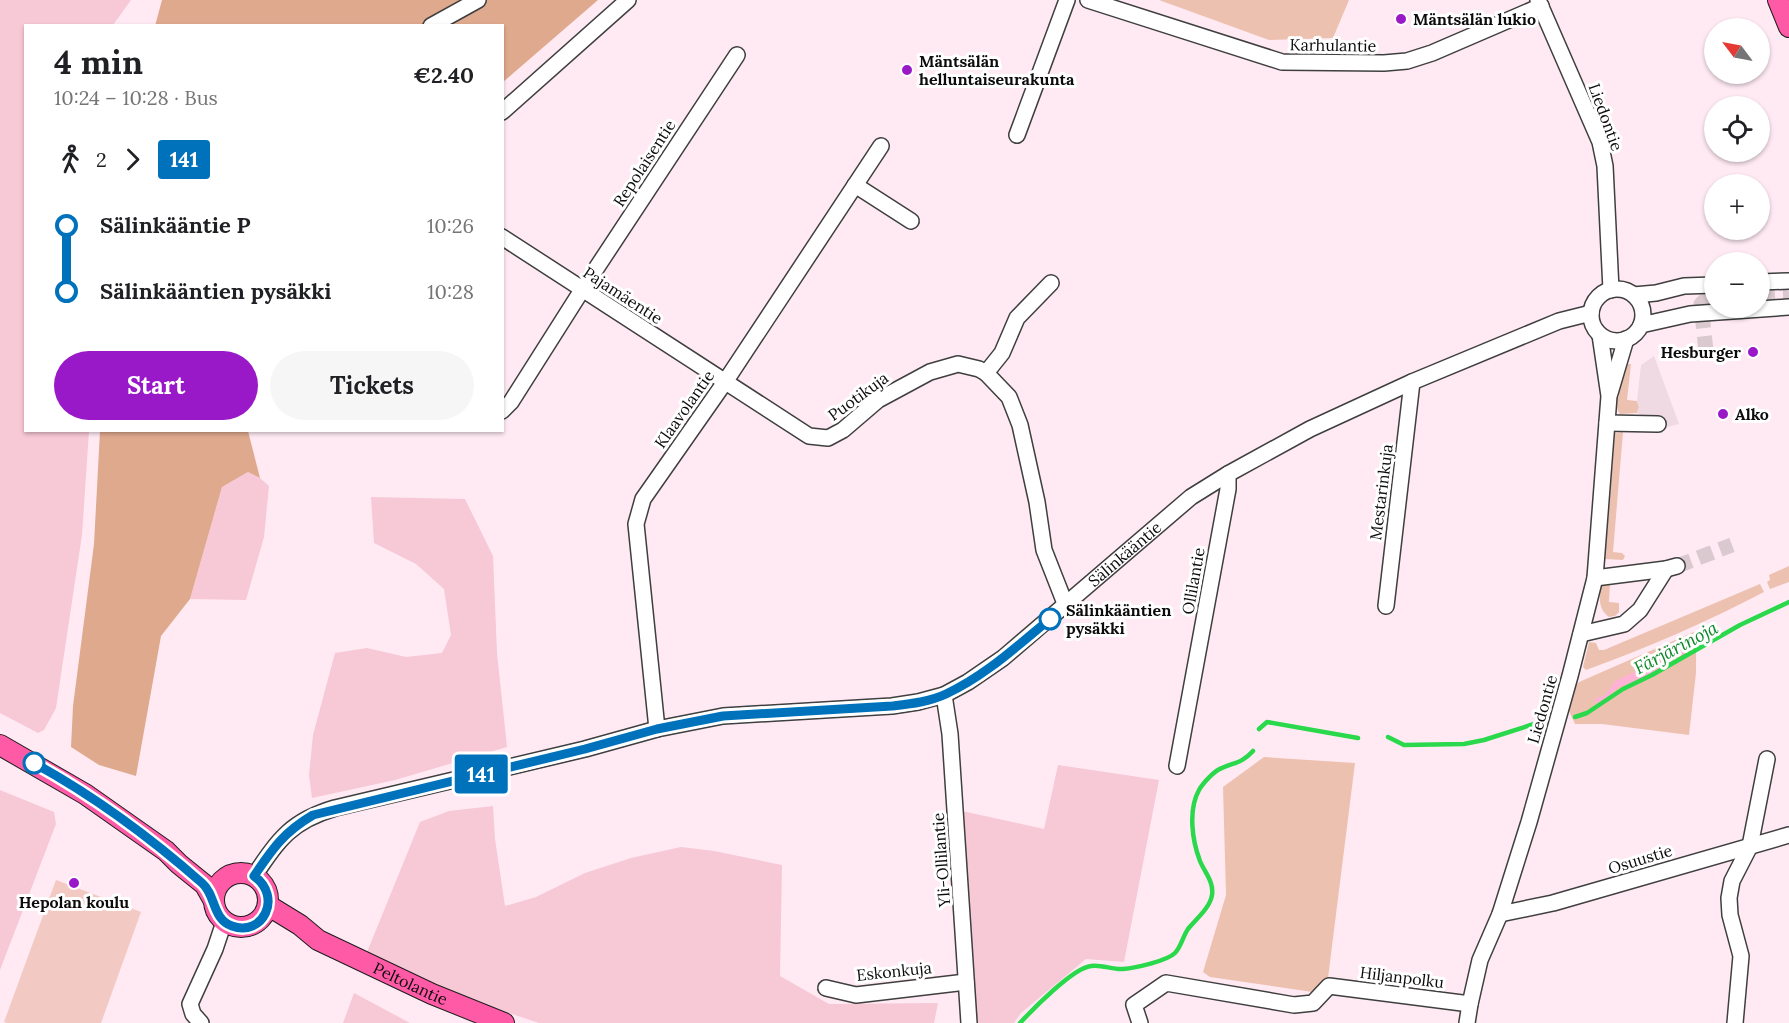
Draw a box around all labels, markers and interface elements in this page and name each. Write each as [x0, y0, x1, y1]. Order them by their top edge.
place label: Mäntsälän lukio [1413, 9, 1536, 29]
marker: Mäntsälän lukio [1394, 12, 1408, 26]
north arrow [1704, 18, 1770, 84]
map controls [1704, 18, 1770, 318]
street label: Karhulantie [1289, 34, 1377, 56]
text: 4 min [54, 41, 143, 83]
place label: Mäntsälän helluntaiseurakunta [919, 51, 1075, 89]
text: €2.40 [413, 61, 474, 89]
marker: Mäntsälän helluntaiseurakunta [900, 63, 914, 77]
street label: Liedontie [1585, 81, 1628, 154]
text: 10:24 – 10:28 · Bus [54, 85, 218, 110]
button: locate [1704, 96, 1770, 162]
street label: Repolaisentie [608, 116, 680, 210]
icon: walk [54, 143, 87, 176]
icon: forward [116, 143, 149, 176]
text: 141 [170, 146, 198, 173]
text: 2 [96, 147, 107, 172]
button: + [1704, 174, 1770, 240]
text: Sälinkääntie P [100, 211, 251, 239]
text: 10:26 [427, 213, 474, 238]
button: − [1704, 252, 1770, 318]
street label: Pajamäentie [580, 262, 667, 328]
text: Sälinkääntien pysäkki [100, 277, 331, 305]
text: 10:28 [427, 279, 474, 304]
place label: Hesburger [1660, 342, 1741, 362]
marker: Hesburger [1746, 345, 1760, 359]
button: Start [54, 351, 258, 420]
button: Tickets [270, 351, 474, 420]
street label: Klaavolantie [650, 366, 718, 452]
street label: Puotikuja [824, 367, 892, 425]
place label: Alko [1735, 404, 1769, 424]
marker: Alko [1716, 407, 1730, 421]
street label: Mestarinkuja [1365, 443, 1397, 541]
street label: Sälinkääntie [1084, 517, 1166, 591]
street label: Ollilantie [1177, 546, 1209, 616]
place label: Sälinkääntien pysäkki [1066, 600, 1171, 638]
marker: Sälinkääntien pysäkki [1039, 608, 1061, 630]
water label: Färjärinoja [1630, 616, 1722, 679]
street label: Liedontie [1523, 672, 1561, 745]
unlabelled marker [23, 752, 45, 774]
line badge: 141 [446, 754, 516, 794]
text: 141 [467, 761, 495, 788]
street label: Yli-Ollilantie [928, 812, 954, 909]
street label: Osuustie [1606, 840, 1675, 878]
marker: Hepolan koulu [67, 876, 81, 890]
place label: Hepolan koulu [19, 892, 129, 912]
street label: Eskonkuja [855, 957, 933, 985]
street label: Peltolantie [370, 958, 451, 1009]
street label: Hiljanpolku [1359, 962, 1446, 992]

